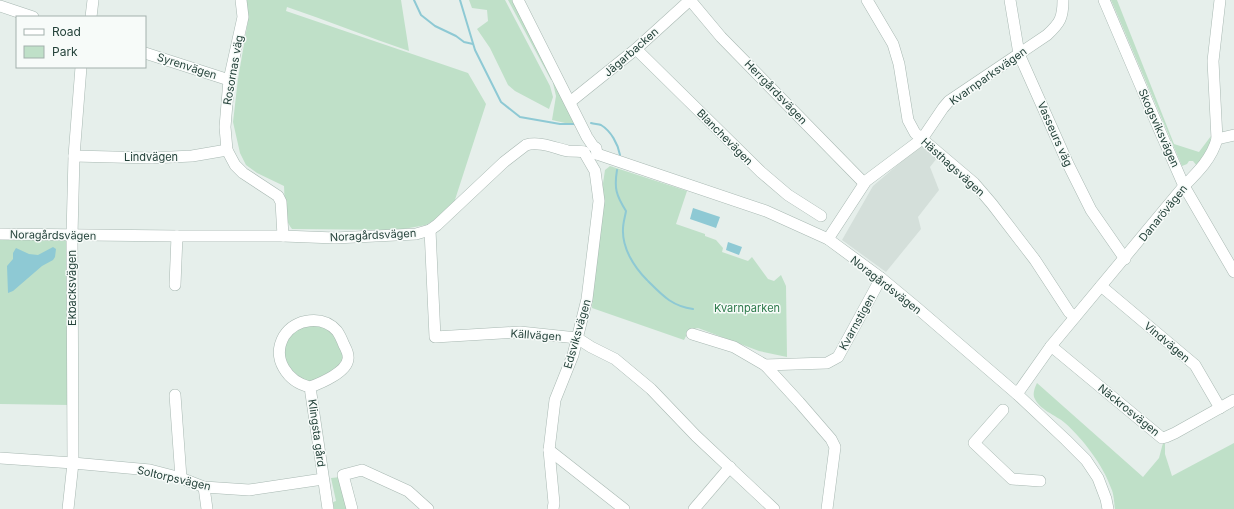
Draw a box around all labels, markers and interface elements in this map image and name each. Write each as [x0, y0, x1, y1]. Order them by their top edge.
legend [16, 16, 146, 68]
text: Road [52, 24, 81, 39]
street label: Jägarbacken [601, 25, 661, 79]
street label: Rosornas väg [220, 34, 246, 106]
text: Park [52, 44, 78, 59]
street label: Kvarnparksvägen [947, 44, 1029, 108]
street label: Syrenvägen [155, 50, 219, 82]
street label: Herrgårdsvägen [742, 57, 810, 127]
street label: Skogsviksvägen [1135, 86, 1183, 170]
street label: Vasseurs väg [1034, 99, 1076, 169]
street label: Blanchevägen [694, 106, 756, 168]
street label: Hästhagsvägen [918, 135, 988, 199]
street label: Lindvägen [124, 150, 178, 164]
street label: Danarövägen [1136, 182, 1190, 244]
street label: Noragårdsvägen [329, 226, 417, 244]
street label: Noragårdsvägen [10, 227, 96, 243]
street label: Ekbacksvägen [65, 250, 79, 326]
street label: Noragårdsvägen [848, 253, 924, 317]
street label: Kvarnstigen [836, 292, 878, 352]
street label: Edsviksvägen [560, 298, 594, 370]
park label: Kvarnparken [714, 301, 780, 315]
street label: Vindvägen [1141, 319, 1193, 365]
street label: Källvägen [510, 326, 562, 344]
street label: Näckrosvägen [1095, 381, 1163, 439]
street label: Klingsta gård [305, 398, 329, 468]
street label: Soltorpsvägen [136, 463, 212, 493]

